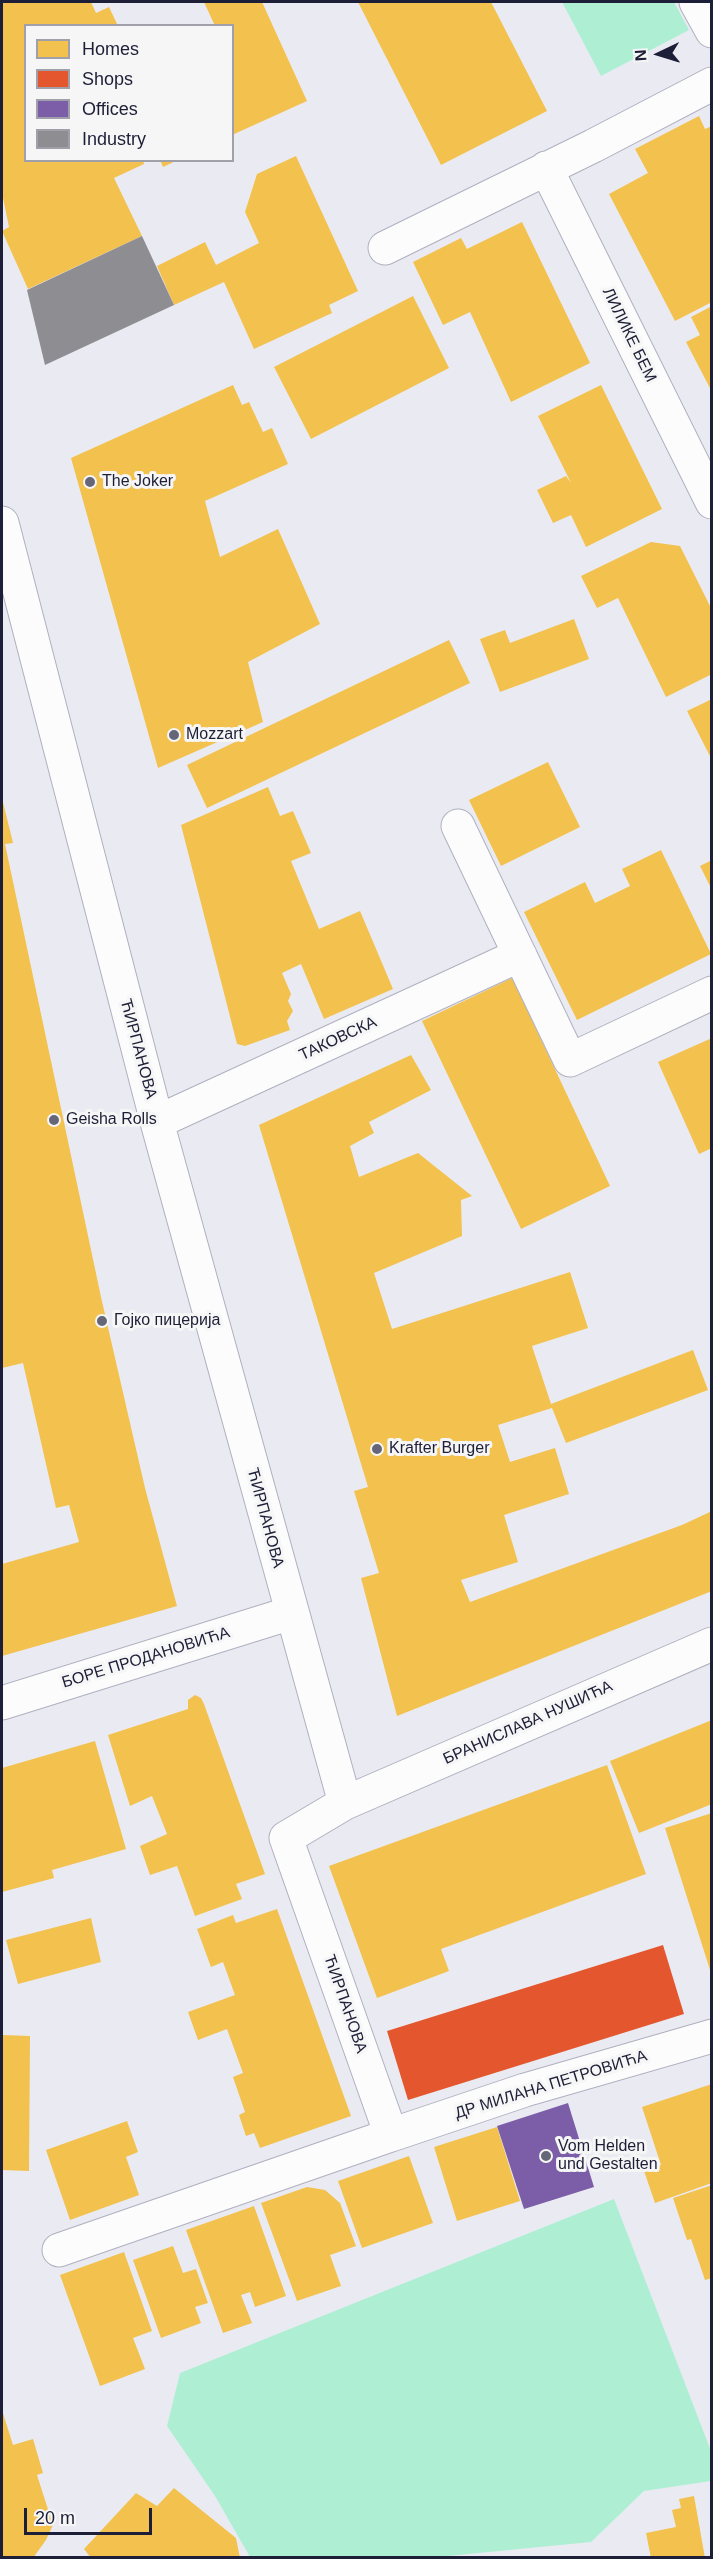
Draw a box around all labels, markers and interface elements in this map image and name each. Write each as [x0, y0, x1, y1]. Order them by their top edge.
legend [24, 24, 234, 162]
north arrow [629, 24, 689, 84]
text: Homes [82, 39, 139, 59]
text: N [632, 49, 649, 62]
text: Shops [82, 69, 133, 89]
text: Offices [82, 99, 138, 119]
text: Industry [82, 129, 146, 149]
street label: ЛИЛИКЕ БЕМ [598, 285, 660, 385]
place label: The Joker [102, 472, 173, 492]
marker: The Joker [83, 475, 97, 489]
place label: Mozzart [186, 725, 243, 745]
marker: Mozzart [167, 728, 181, 742]
street label: ЋИРПАНОВА [115, 997, 161, 1101]
street label: ТАКОВСКА [296, 1013, 380, 1065]
place label: Geisha Rolls [66, 1110, 157, 1130]
marker: Geisha Rolls [47, 1113, 61, 1127]
place label: Гојко пицерија [114, 1311, 220, 1331]
marker: Гојко пицерија [95, 1314, 109, 1328]
place label: Krafter Burger [389, 1439, 489, 1459]
marker: Krafter Burger [370, 1442, 384, 1456]
street label: ЋИРПАНОВА [242, 1466, 288, 1570]
street label: БОРЕ ПРОДАНОВИЋА [60, 1623, 232, 1693]
street label: БРАНИСЛАВА НУШИЋА [440, 1677, 616, 1769]
street label: ЋИРПАНОВА [319, 1952, 371, 2056]
street label: ДР МИЛАНА ПЕТРОВИЋА [453, 2047, 649, 2123]
place label: Vom Helden und Gestalten [558, 2137, 658, 2175]
marker: Vom Helden und Gestalten [539, 2149, 553, 2163]
scale bar [27, 2496, 154, 2534]
text: 20 m [35, 2508, 75, 2528]

